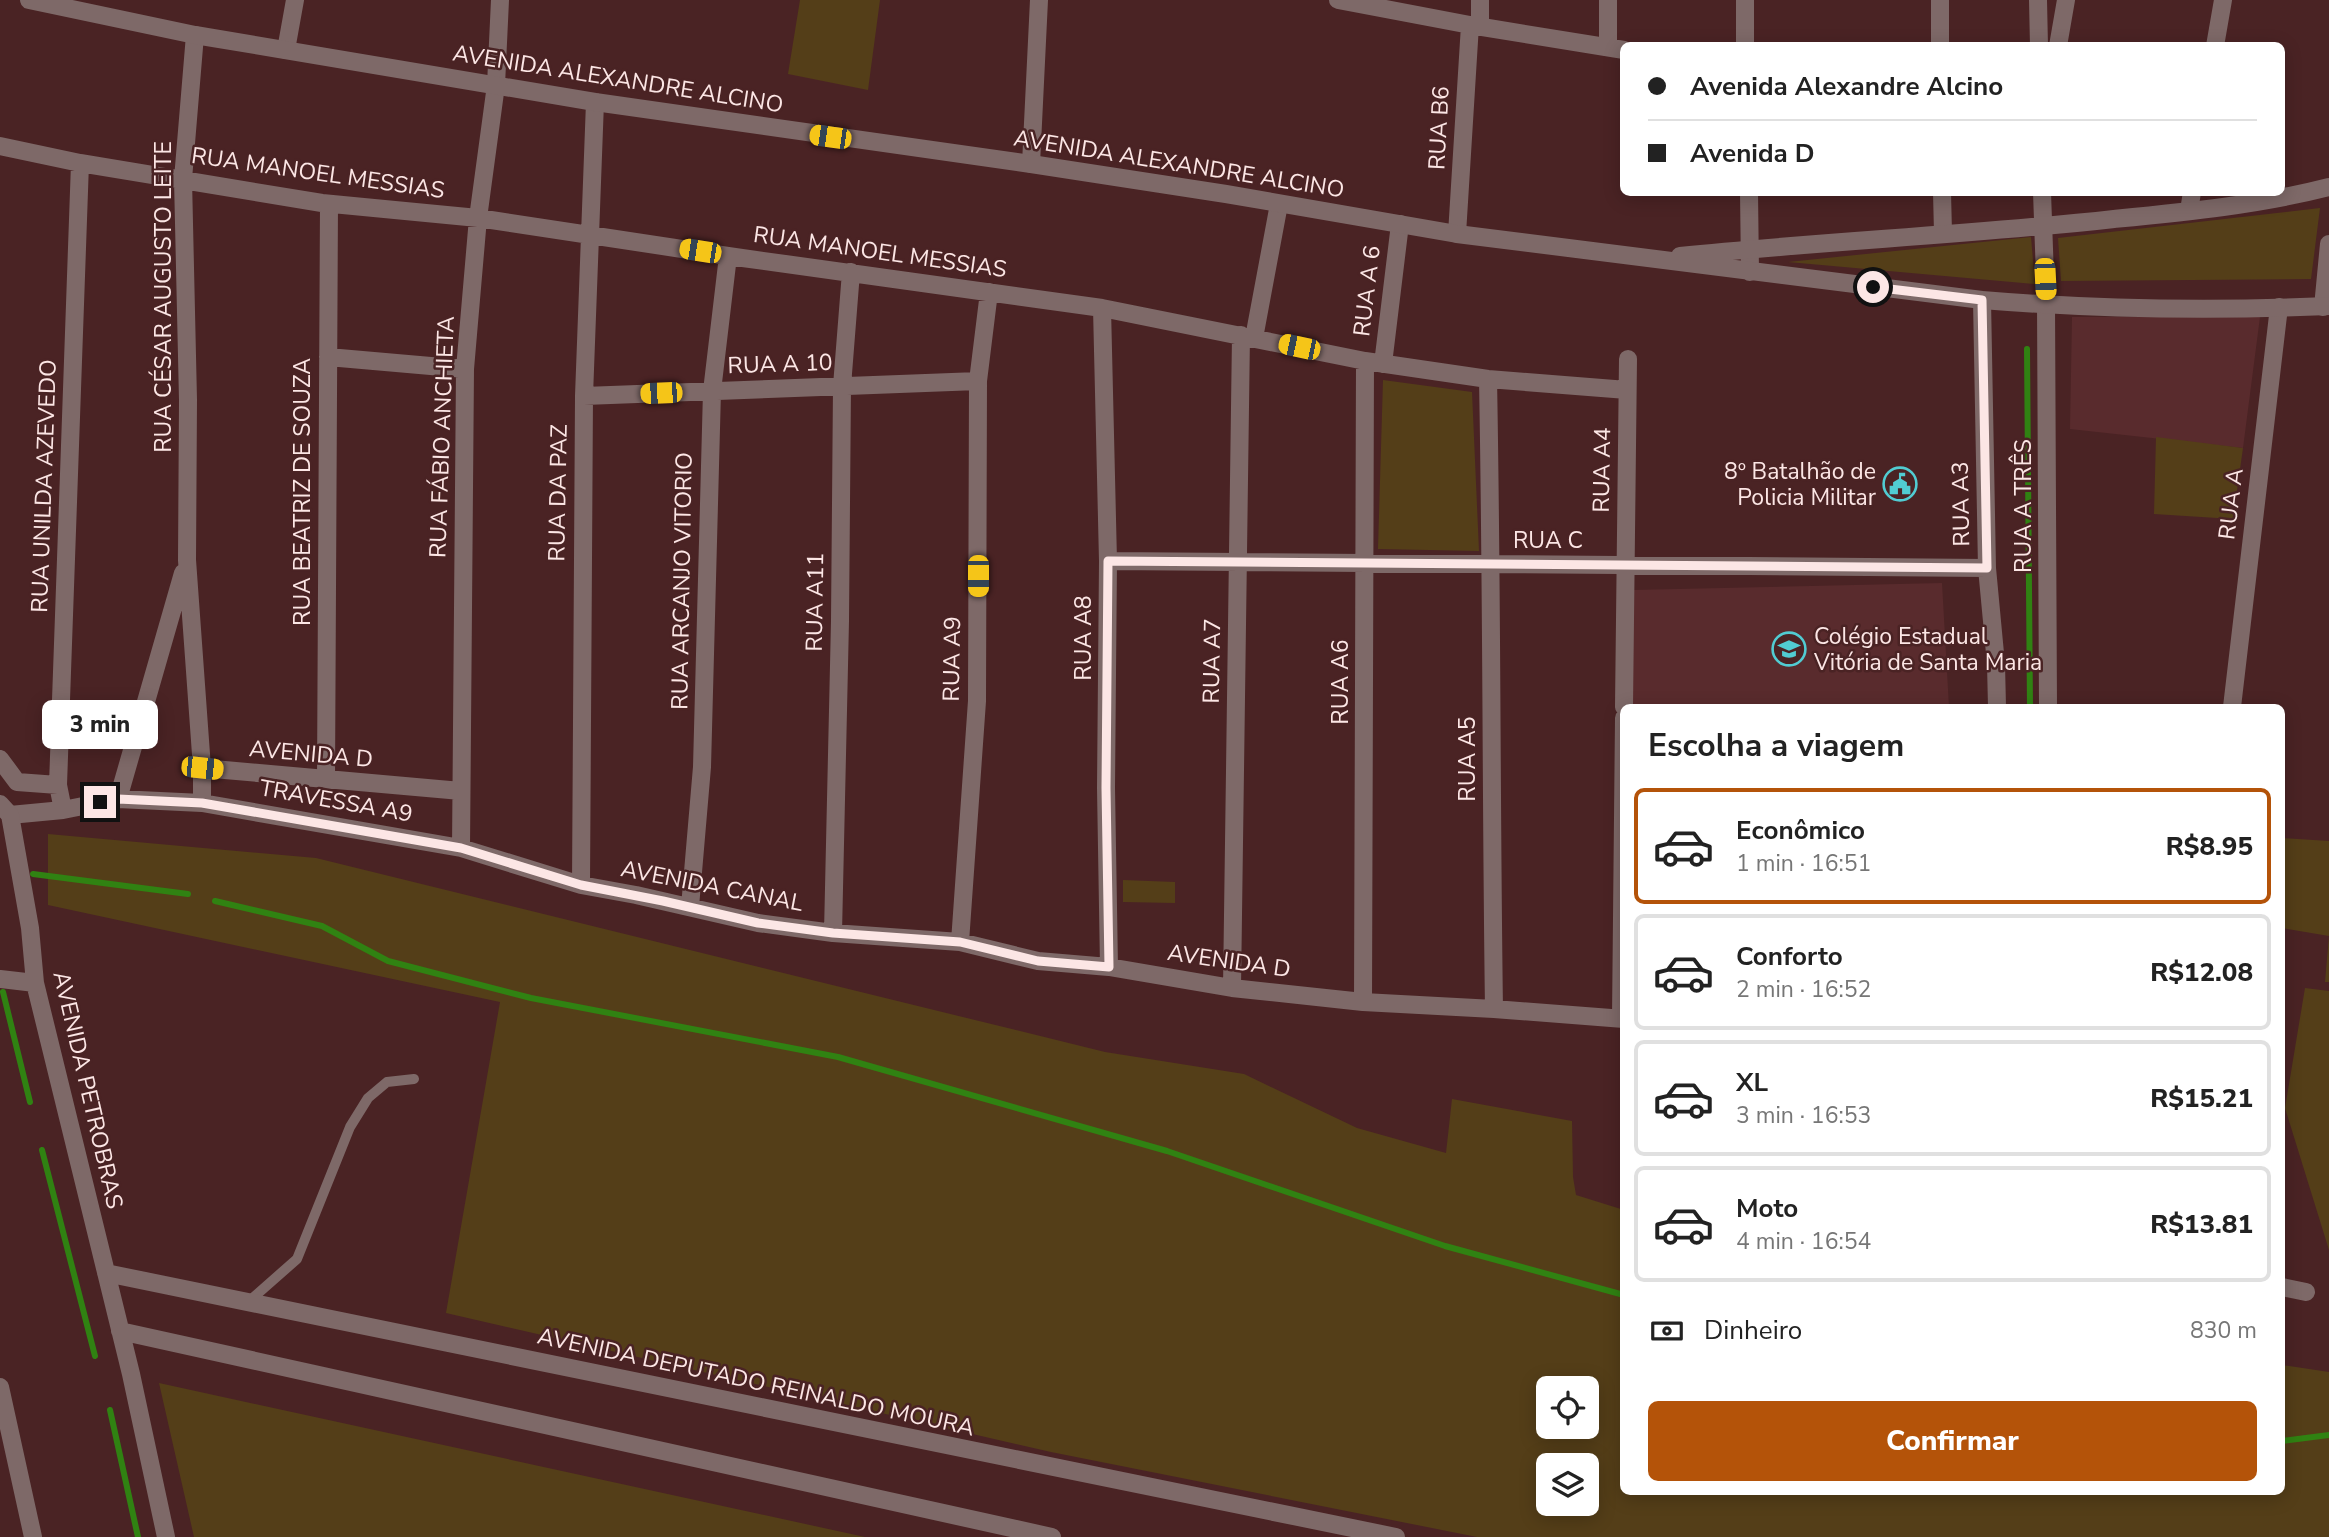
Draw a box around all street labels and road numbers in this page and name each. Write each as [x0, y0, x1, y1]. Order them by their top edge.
street label: AVENIDA ALEXANDRE ALCINO [451, 38, 785, 120]
street label: RUA B6 [1421, 85, 1457, 171]
street label: AVENIDA ALEXANDRE ALCINO [1012, 123, 1346, 205]
street label: RUA MANOEL MESSIAS [189, 140, 447, 206]
street label: RUA CÉSAR AUGUSTO LEITE [148, 141, 179, 453]
street label: RUA MANOEL MESSIAS [751, 219, 1009, 285]
street label: RUA A 6 [1346, 244, 1388, 338]
street label: RUA FÁBIO ANCHIETA [422, 315, 462, 559]
street label: RUA A 10 [727, 347, 833, 381]
street label: RUA BEATRIZ DE SOUZA [287, 358, 318, 626]
street label: RUA UNILDA AZEVEDO [24, 359, 64, 613]
street label: RUA DA PAZ [541, 424, 575, 562]
street label: RUA A4 [1586, 427, 1618, 513]
street label: RUA A TRÊS [2008, 439, 2039, 573]
street label: RUA ARCANJO VITORIO [664, 452, 700, 710]
street label: RUA A3 [1945, 461, 1977, 547]
street label: RUA A [2211, 466, 2251, 541]
street label: RUA C [1513, 525, 1583, 556]
street label: RUA A11 [799, 552, 831, 652]
street label: RUA A8 [1068, 595, 1099, 681]
street label: RUA A9 [936, 616, 968, 702]
street label: RUA A7 [1196, 618, 1228, 704]
street label: RUA A6 [1325, 639, 1356, 725]
street label: RUA A5 [1452, 716, 1483, 802]
street label: AVENIDA D [248, 733, 374, 775]
street label: TRAVESSA A9 [257, 772, 415, 830]
street label: AVENIDA CANAL [618, 853, 806, 919]
street label: AVENIDA D [1165, 937, 1293, 985]
street label: AVENIDA PETROBRAS [46, 968, 130, 1212]
street label: AVENIDA DEPUTADO REINALDO MOURA [535, 1320, 978, 1444]

